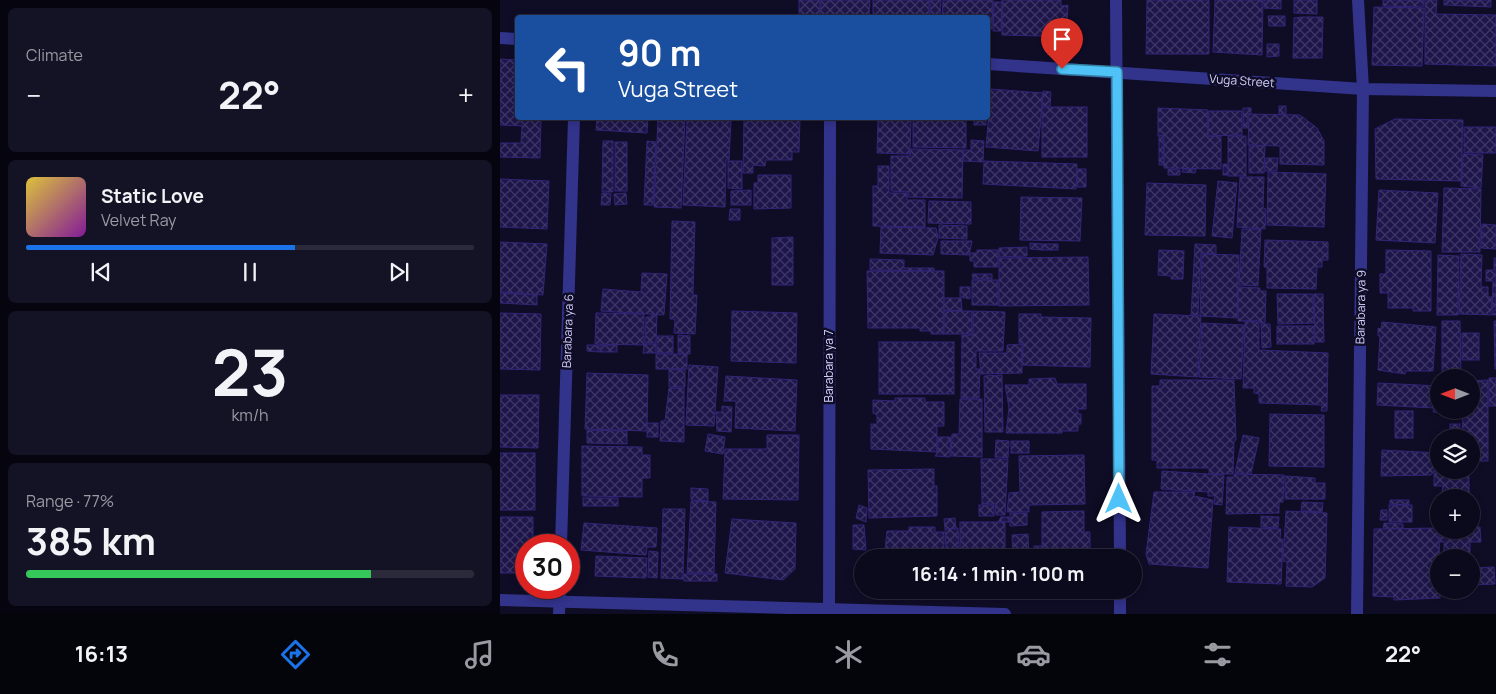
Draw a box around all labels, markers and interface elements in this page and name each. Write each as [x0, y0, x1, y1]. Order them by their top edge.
pin [1041, 18, 1083, 69]
icon: arrive [1048, 25, 1076, 53]
text: 90 m [618, 29, 701, 77]
icon: left [535, 35, 600, 100]
text: Climate [26, 44, 83, 66]
text: 22° [218, 68, 281, 120]
street label: Vuga Street [1209, 70, 1275, 91]
text: Vuga Street [618, 74, 738, 104]
text: − [26, 76, 41, 114]
text: + [458, 76, 474, 114]
text: Static Love [101, 183, 204, 209]
text: Velvet Ray [101, 209, 177, 231]
icon: previous [87, 258, 115, 286]
icon: pause [236, 258, 264, 286]
icon: next [385, 258, 413, 286]
street label: Barabara ya 9 [1351, 270, 1370, 344]
street label: Barabara ya 6 [558, 294, 577, 368]
text: 23 [212, 327, 288, 416]
street label: Barabara ya 7 [820, 330, 837, 402]
north arrow [1430, 369, 1480, 419]
map controls [1430, 369, 1480, 599]
text: km/h [231, 404, 269, 426]
button: layers [1430, 429, 1480, 479]
position arrow [1092, 472, 1144, 524]
button: + [1430, 489, 1480, 539]
text: Range · 77% [26, 490, 114, 512]
text: 385 km [26, 514, 156, 566]
speed limit sign: 30 [515, 534, 580, 599]
button: − [1430, 549, 1480, 599]
text: 16:14 · 1 min · 100 m [912, 561, 1084, 587]
icon: directions [278, 637, 313, 672]
icon: music [462, 637, 497, 672]
icon: phone [647, 637, 682, 672]
icon: climate [831, 637, 866, 672]
icon: car [1016, 637, 1051, 672]
icon: filters [1200, 637, 1235, 672]
text: 16:13 [75, 639, 128, 669]
text: 22° [1385, 639, 1421, 669]

